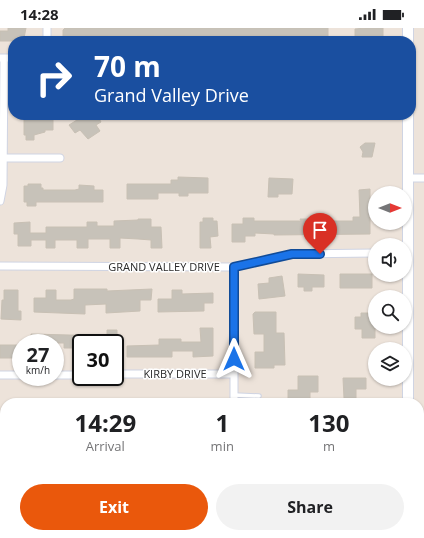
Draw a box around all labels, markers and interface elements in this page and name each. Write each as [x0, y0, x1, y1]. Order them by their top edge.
text: 14:28 [20, 4, 59, 24]
text: 70 m [94, 47, 161, 85]
icon: right [28, 52, 80, 104]
text: Grand Valley Drive [94, 83, 249, 107]
north arrow [368, 186, 412, 230]
map controls [368, 186, 412, 386]
pin [303, 213, 337, 254]
icon: arrive [309, 219, 331, 241]
button: sound [368, 238, 412, 282]
street label: GRAND VALLEY DRIVE [108, 259, 220, 274]
button: search [368, 290, 412, 334]
speed limit sign: 30 [72, 334, 124, 386]
position arrow [213, 338, 255, 380]
text: 27 [27, 341, 49, 368]
button: layers [368, 342, 412, 386]
text: km/h [26, 363, 50, 377]
street label: KIRBY DRIVE [143, 366, 207, 381]
text: 14:29 [74, 406, 136, 439]
text: 1 [215, 406, 229, 439]
text: 130 [308, 406, 350, 439]
text: Arrival [86, 437, 125, 455]
text: min [211, 437, 234, 455]
text: m [323, 437, 335, 455]
button: Exit [20, 484, 208, 530]
button: Share [216, 484, 404, 530]

